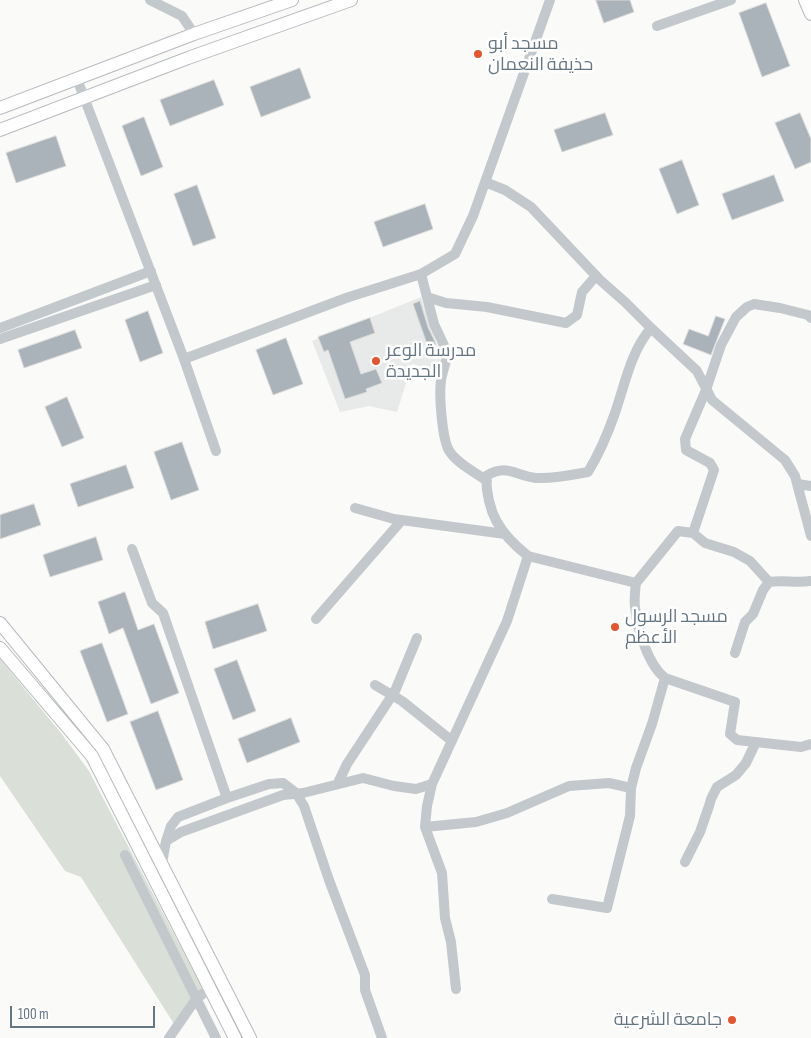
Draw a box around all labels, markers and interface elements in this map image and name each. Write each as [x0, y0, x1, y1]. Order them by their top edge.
place label: مسجد أبو حذيفة النعمان [488, 33, 593, 76]
marker: مسجد أبو حذيفة النعمان [472, 48, 484, 60]
place label: مدرسة الوعر الجديدة [386, 340, 476, 382]
marker: مدرسة الوعر الجديدة [370, 355, 382, 367]
place label: مسجد الرسول الأعظم [625, 606, 728, 649]
marker: مسجد الرسول الأعظم [609, 621, 621, 633]
scale bar [12, 996, 158, 1028]
text: 100 m [18, 1005, 49, 1024]
place label: جامعة الشرعية [614, 1009, 722, 1031]
marker: جامعة الشرعية [726, 1014, 738, 1026]

